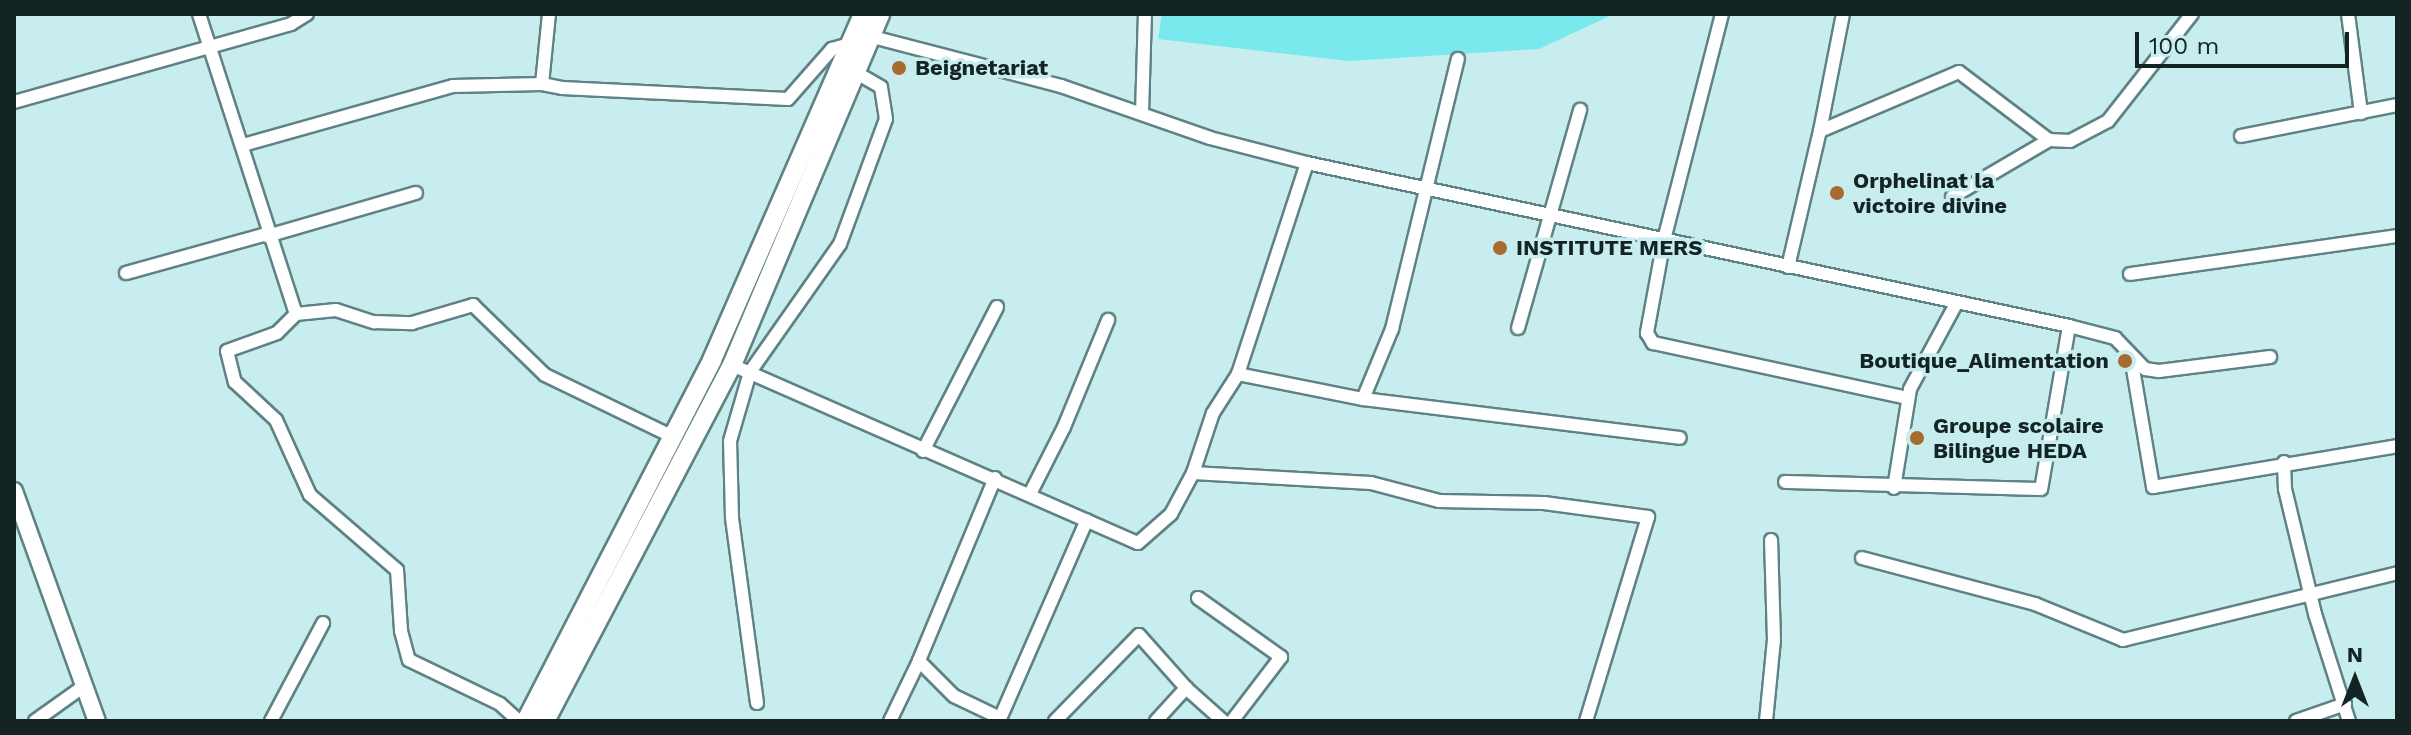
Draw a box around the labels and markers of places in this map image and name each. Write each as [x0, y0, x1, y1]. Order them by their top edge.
place label: Beignetariat [915, 55, 1048, 81]
marker: Beignetariat [890, 59, 908, 77]
place label: Orphelinat la victoire divine [1853, 167, 2007, 218]
marker: Orphelinat la victoire divine [1828, 184, 1846, 202]
place label: INSTITUTE MERS [1516, 235, 1702, 261]
marker: INSTITUTE MERS [1491, 239, 1509, 257]
place label: Boutique_Alimentation [1859, 348, 2109, 374]
marker: Boutique_Alimentation [2116, 352, 2134, 370]
place label: Groupe scolaire Bilingue HEDA [1933, 412, 2104, 464]
marker: Groupe scolaire Bilingue HEDA [1908, 429, 1926, 447]

